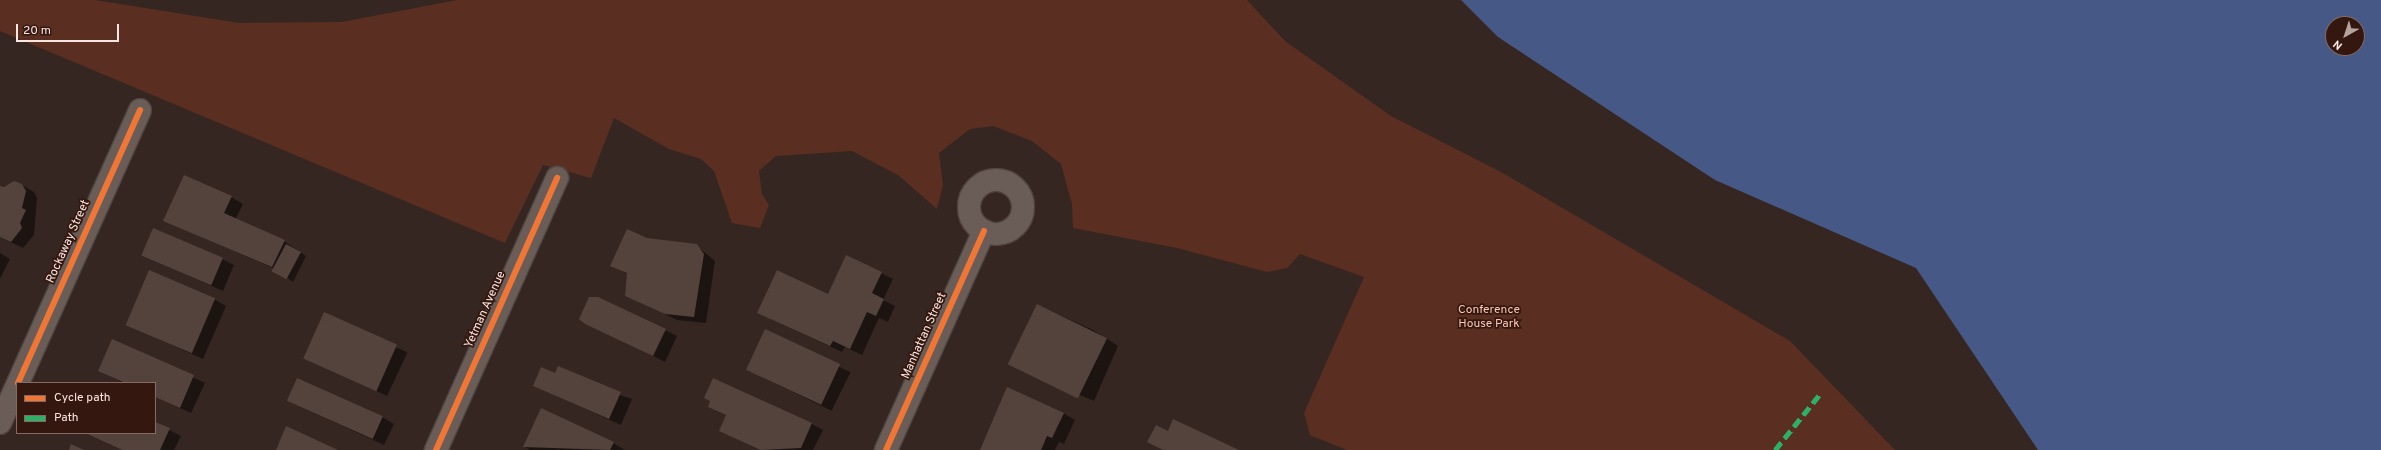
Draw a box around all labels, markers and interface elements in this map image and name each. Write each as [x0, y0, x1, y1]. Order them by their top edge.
scale bar [18, 16, 121, 42]
north arrow [2325, 16, 2365, 56]
text: 20 m [23, 23, 51, 39]
text: N [2331, 37, 2346, 52]
street label: Rockaway Street [44, 198, 94, 286]
street label: Yetman Avenue [462, 269, 510, 351]
street label: Manhattan Street [899, 290, 951, 382]
park label: Conference House Park [1458, 304, 1520, 332]
legend [16, 382, 156, 434]
text: Cycle path [54, 390, 111, 406]
text: Path [54, 410, 79, 426]

